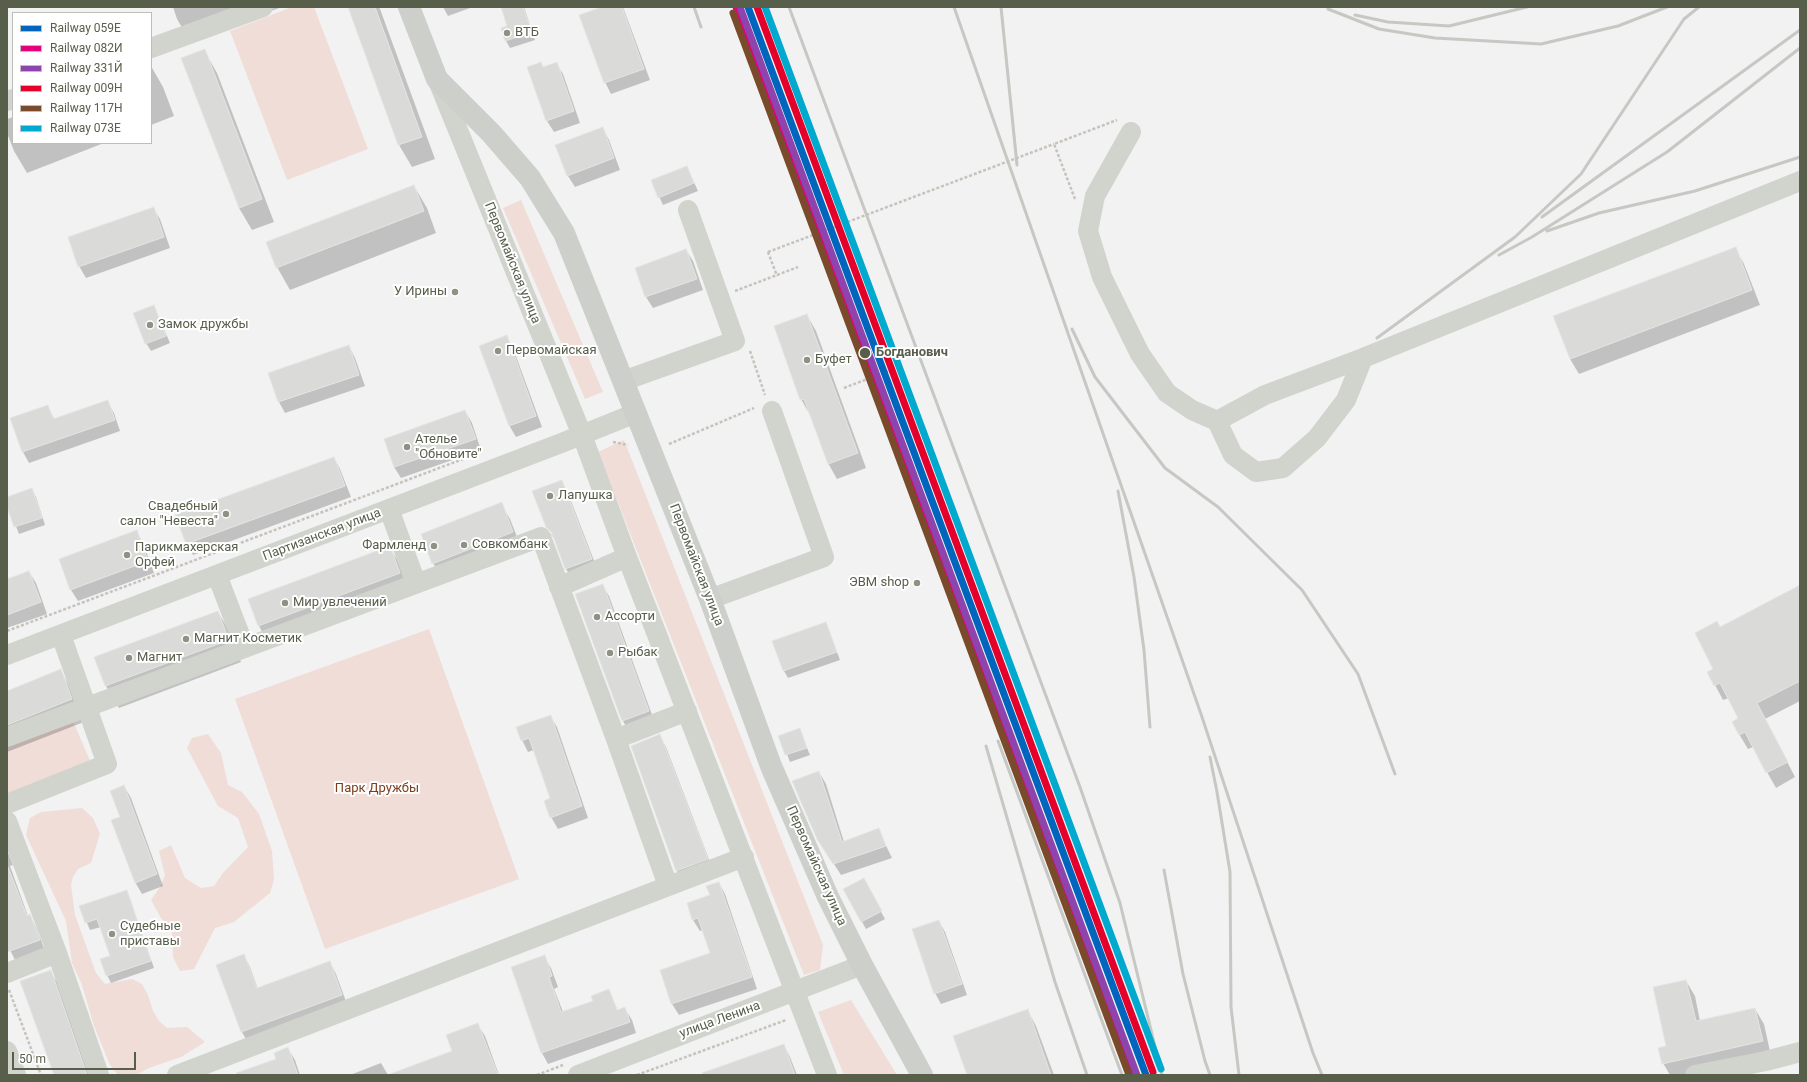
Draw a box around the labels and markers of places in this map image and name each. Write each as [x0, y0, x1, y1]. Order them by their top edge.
place label: ВТБ [515, 25, 539, 41]
marker: ВТБ [502, 28, 512, 38]
place label: У Ирины [394, 284, 447, 300]
marker: У Ирины [450, 287, 460, 297]
place label: Замок дружбы [158, 317, 249, 333]
marker: Замок дружбы [145, 320, 155, 330]
place label: Первомайская [506, 343, 597, 359]
place label: Богданович [876, 345, 948, 361]
marker: Первомайская [493, 346, 503, 356]
marker: Богданович [858, 346, 872, 360]
place label: Буфет [815, 352, 852, 368]
marker: Буфет [802, 355, 812, 365]
place label: Ателье "Обновите" [415, 432, 482, 463]
marker: Ателье "Обновите" [402, 442, 412, 452]
place label: Лапушка [558, 488, 613, 504]
marker: Лапушка [545, 491, 555, 501]
place label: Свадебный салон "Невеста" [120, 499, 218, 530]
marker: Свадебный салон "Невеста" [221, 509, 231, 519]
place label: Совкомбанк [472, 537, 548, 553]
place label: Фармленд [362, 538, 426, 554]
place label: Парикмахерская Орфей [135, 540, 238, 571]
marker: Совкомбанк [459, 540, 469, 550]
marker: Фармленд [429, 541, 439, 551]
marker: Парикмахерская Орфей [122, 550, 132, 560]
place label: ЭВМ shop [849, 575, 909, 591]
marker: ЭВМ shop [912, 578, 922, 588]
place label: Мир увлечений [293, 595, 387, 611]
marker: Мир увлечений [280, 598, 290, 608]
place label: Ассорти [605, 609, 655, 625]
marker: Ассорти [592, 612, 602, 622]
place label: Магнит Косметик [194, 631, 302, 647]
marker: Магнит Косметик [181, 634, 191, 644]
place label: Рыбак [618, 645, 658, 661]
marker: Рыбак [605, 648, 615, 658]
place label: Магнит [137, 650, 182, 666]
marker: Магнит [124, 653, 134, 663]
place label: Судебные приставы [120, 919, 181, 950]
marker: Судебные приставы [107, 929, 117, 939]

